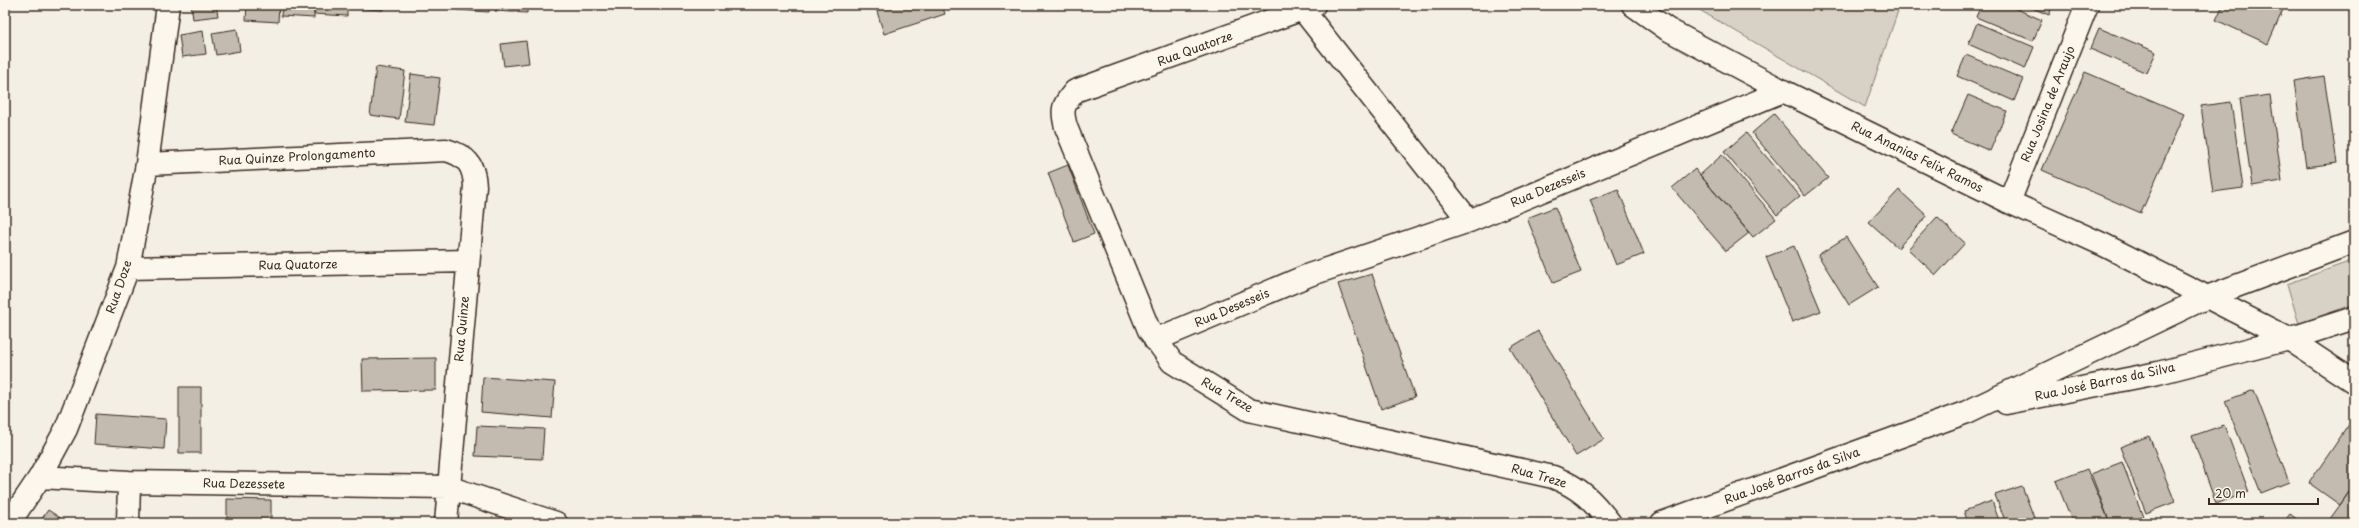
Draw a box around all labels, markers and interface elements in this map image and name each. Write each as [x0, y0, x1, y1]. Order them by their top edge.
street label: Rua Quatorze [1154, 26, 1235, 70]
street label: Rua Josina de Araujo [2016, 42, 2079, 164]
street label: Rua Ananias Felix Ramos [1848, 116, 1987, 196]
street label: Rua Quinze Prolongamento [218, 143, 376, 169]
street label: Rua Dezesseis [1507, 163, 1588, 211]
street label: Rua Quatorze [258, 254, 338, 274]
street label: Rua Doze [101, 258, 136, 316]
street label: Rua Desesseis [1191, 283, 1272, 331]
street label: Rua Quinze [449, 295, 473, 362]
street label: Rua José Barros da Silva [2033, 357, 2177, 405]
street label: Rua Treze [1198, 372, 1257, 416]
street label: Rua José Barros da Silva [1721, 442, 1863, 508]
street label: Rua Treze [1509, 458, 1570, 492]
street label: Rua Dezessete [203, 473, 286, 493]
scale bar [2209, 480, 2318, 506]
text: 20 m [2215, 484, 2246, 502]

